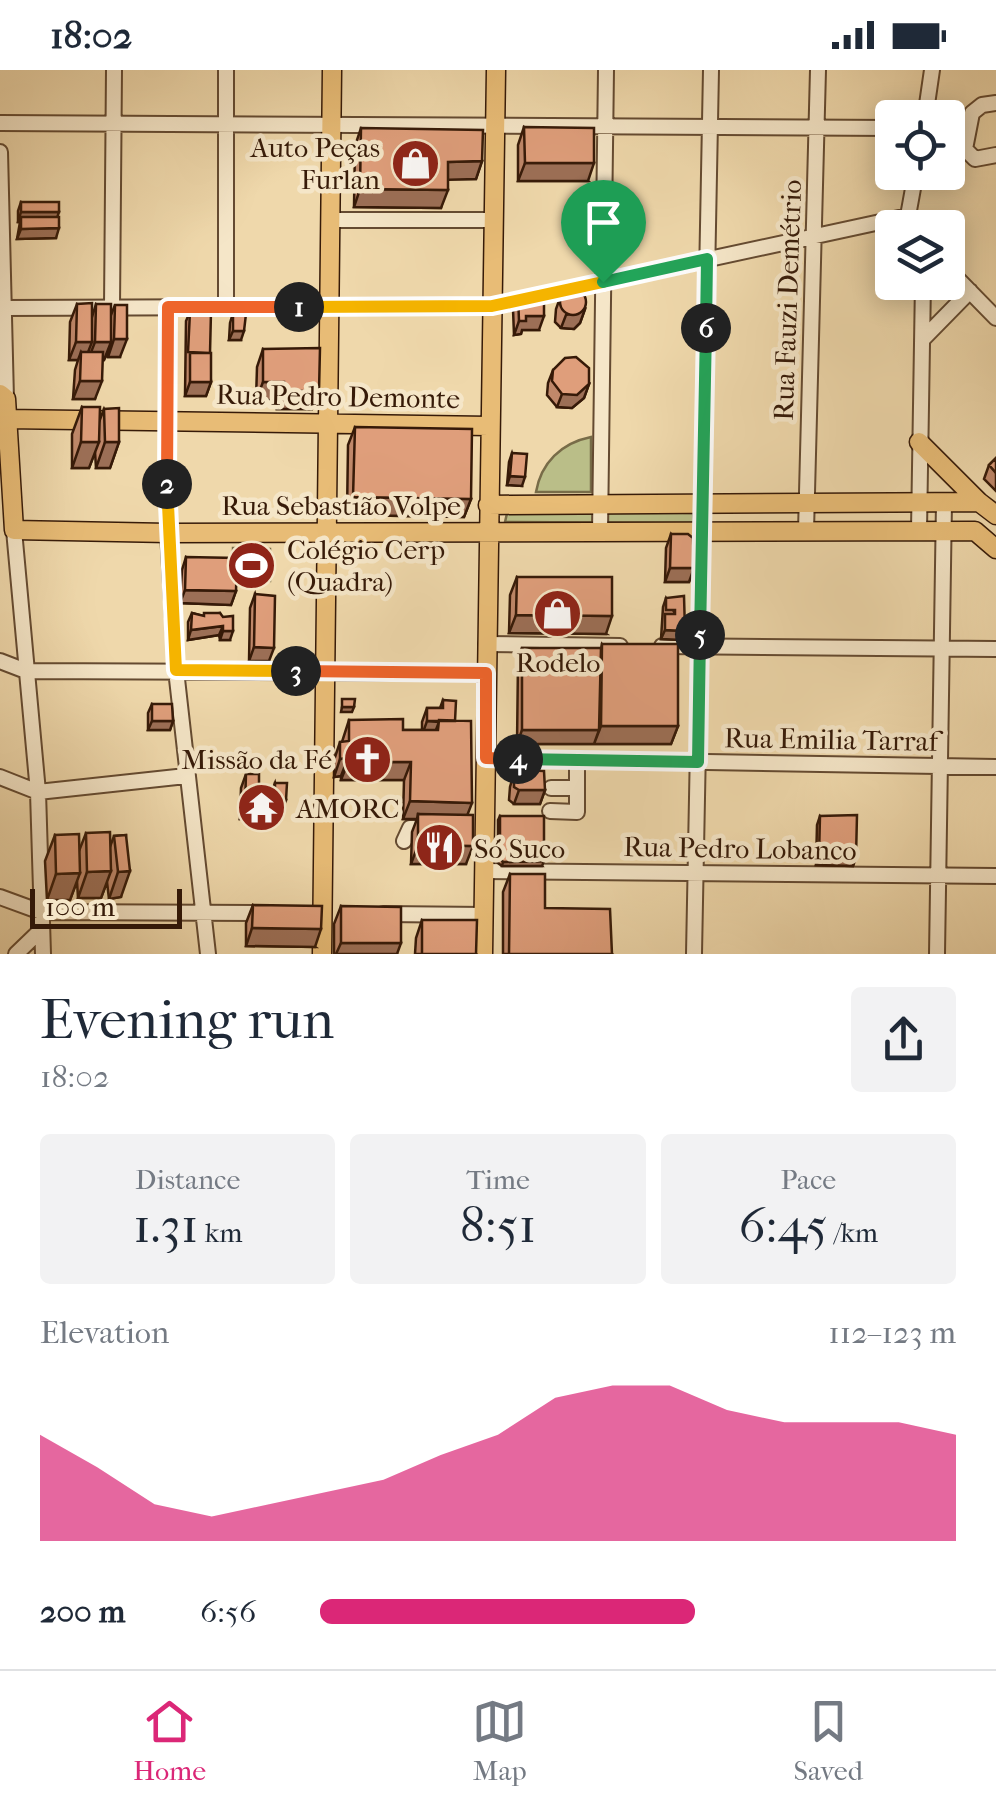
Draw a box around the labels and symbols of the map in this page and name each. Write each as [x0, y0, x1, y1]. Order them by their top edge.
place label: Auto Peças Furlan [249, 131, 380, 196]
shop icon: Auto Peças Furlan [389, 137, 441, 189]
street label: Rua Fauzi Demétrio [767, 179, 808, 421]
pin [561, 180, 646, 283]
pin: 1 [274, 282, 324, 332]
pin: 6 [681, 303, 731, 353]
street label: Rua Pedro Demonte [216, 378, 461, 415]
pin: 2 [142, 459, 192, 509]
street label: Rua Sebastião Volpe [221, 489, 461, 522]
place label: Colégio Cerp (Quadra) [287, 533, 445, 598]
sports icon: Colégio Cerp (Quadra) [226, 539, 278, 591]
shop icon: Rodelo [532, 588, 584, 640]
pin: 5 [675, 610, 725, 660]
pin: 3 [271, 646, 321, 696]
place label: Rodelo [516, 646, 600, 679]
street label: Rua Emilia Tarraf [724, 721, 944, 758]
church icon: Missão da Fé [341, 733, 393, 785]
pin: 4 [493, 734, 543, 784]
place label: Missão da Fé [181, 743, 332, 776]
temple icon: AMORC [235, 782, 287, 834]
place label: AMORC [295, 792, 400, 825]
restaurant icon: Só Suco [413, 822, 465, 874]
street label: Rua Pedro Lobanco [623, 830, 857, 867]
place label: Só Suco [474, 832, 565, 865]
scale bar [30, 884, 182, 928]

